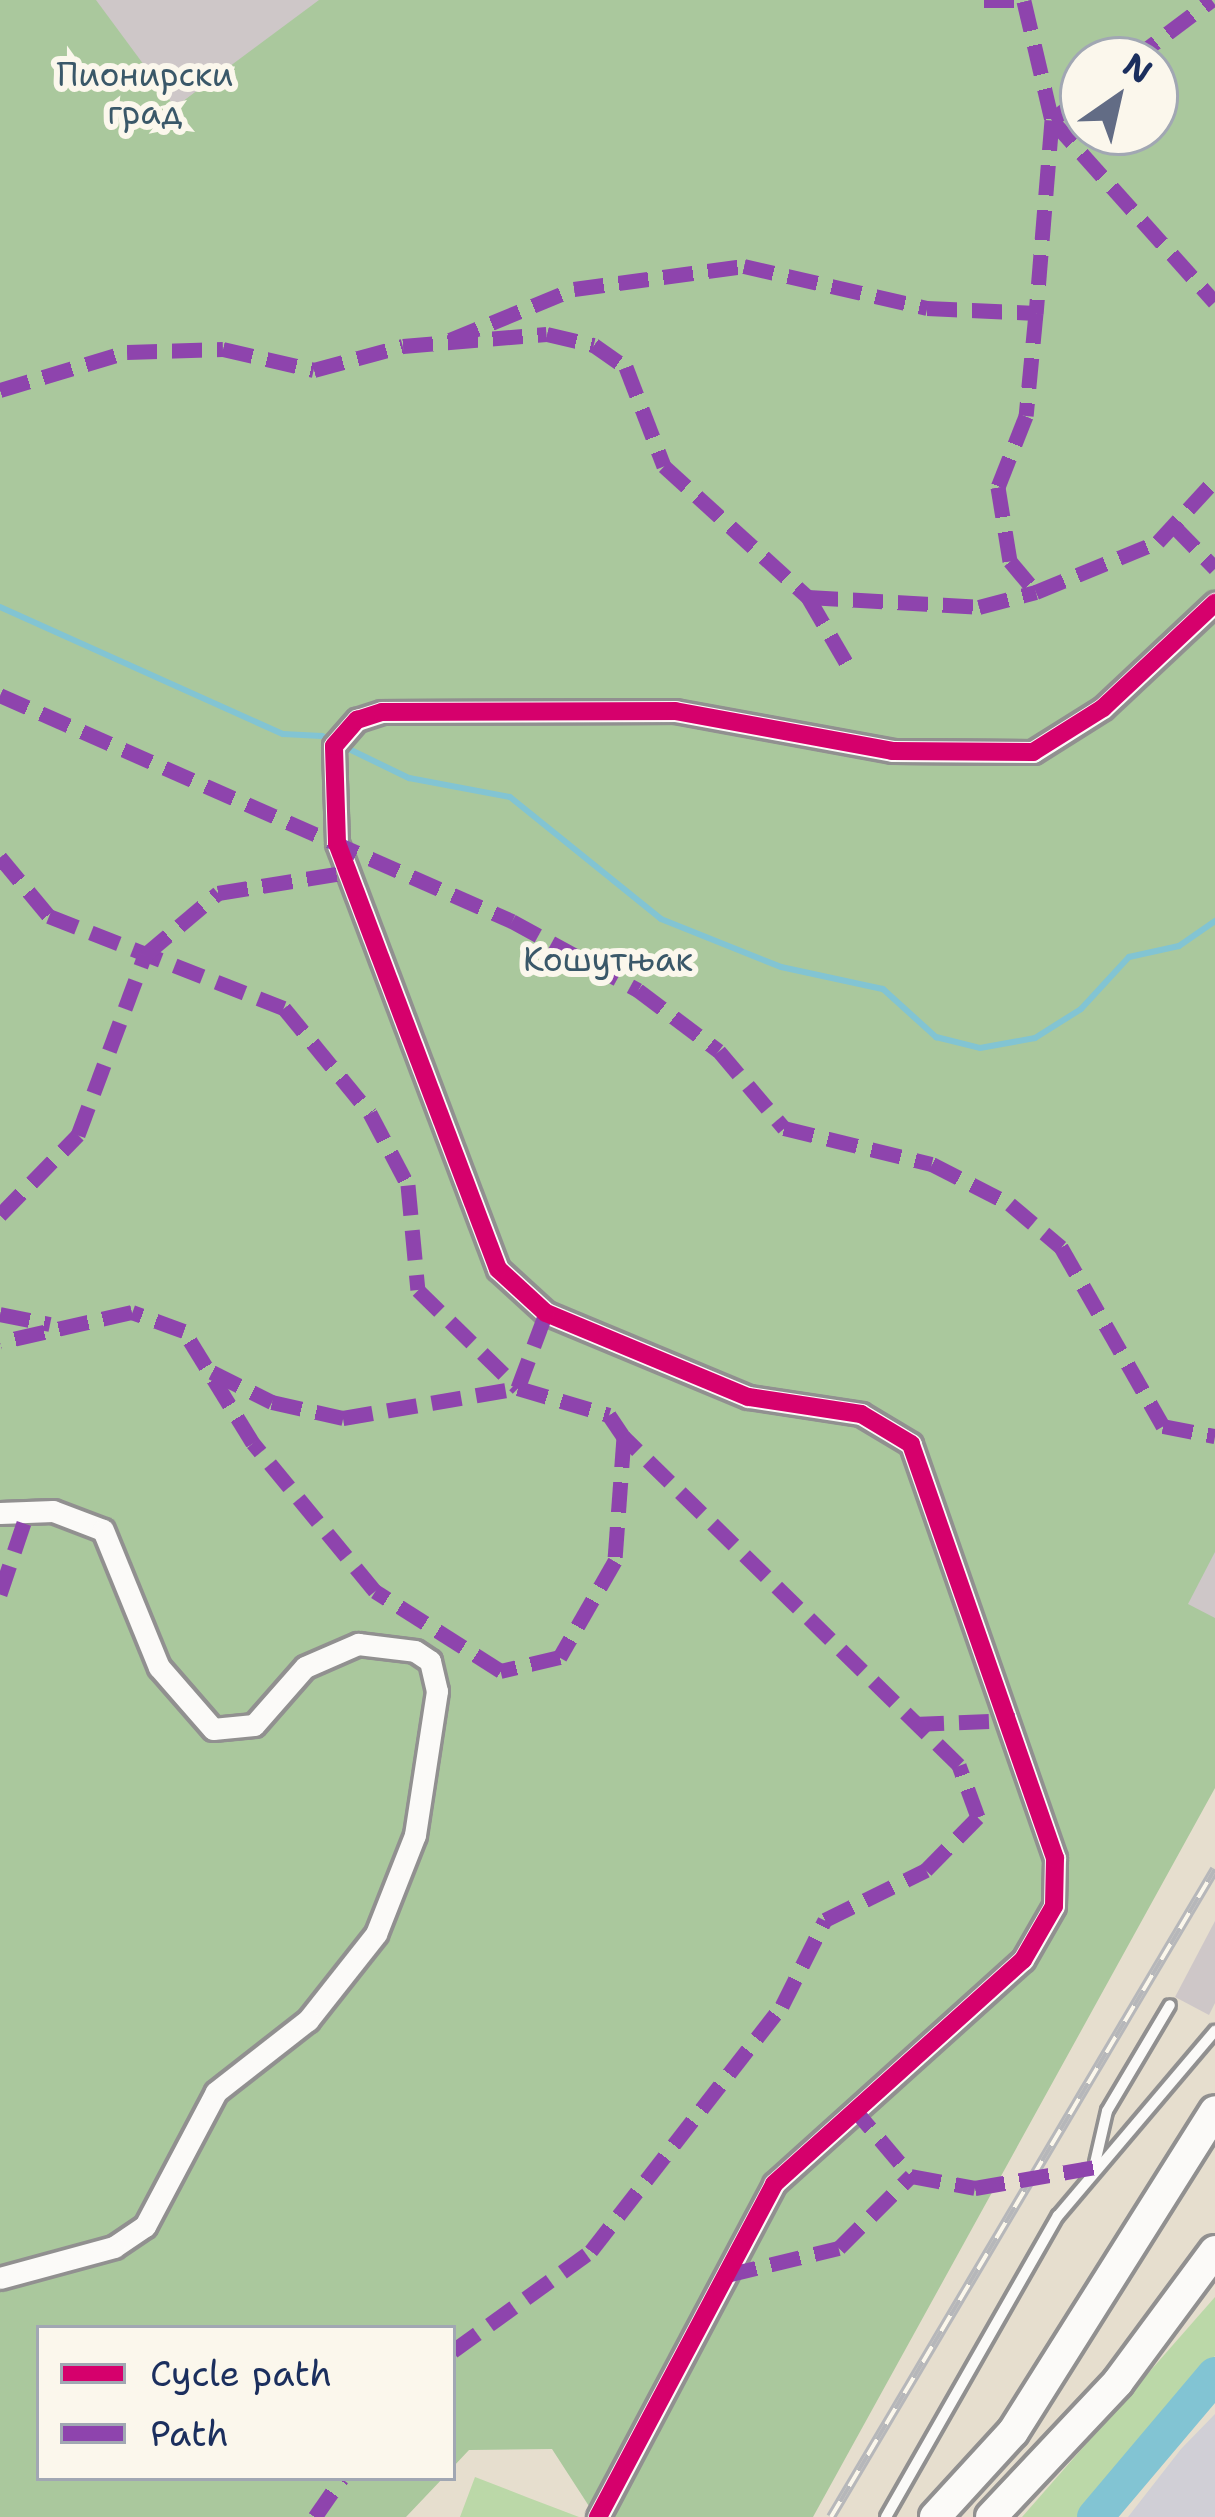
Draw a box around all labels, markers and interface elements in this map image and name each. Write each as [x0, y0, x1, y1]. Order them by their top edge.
north arrow [1059, 36, 1179, 156]
text: N [1114, 42, 1161, 94]
park label: Пионирски град [57, 55, 233, 133]
park label: Кошутњак [523, 940, 693, 980]
legend [36, 2325, 456, 2481]
text: Cycle path [150, 2349, 332, 2398]
text: Path [150, 2409, 229, 2458]

